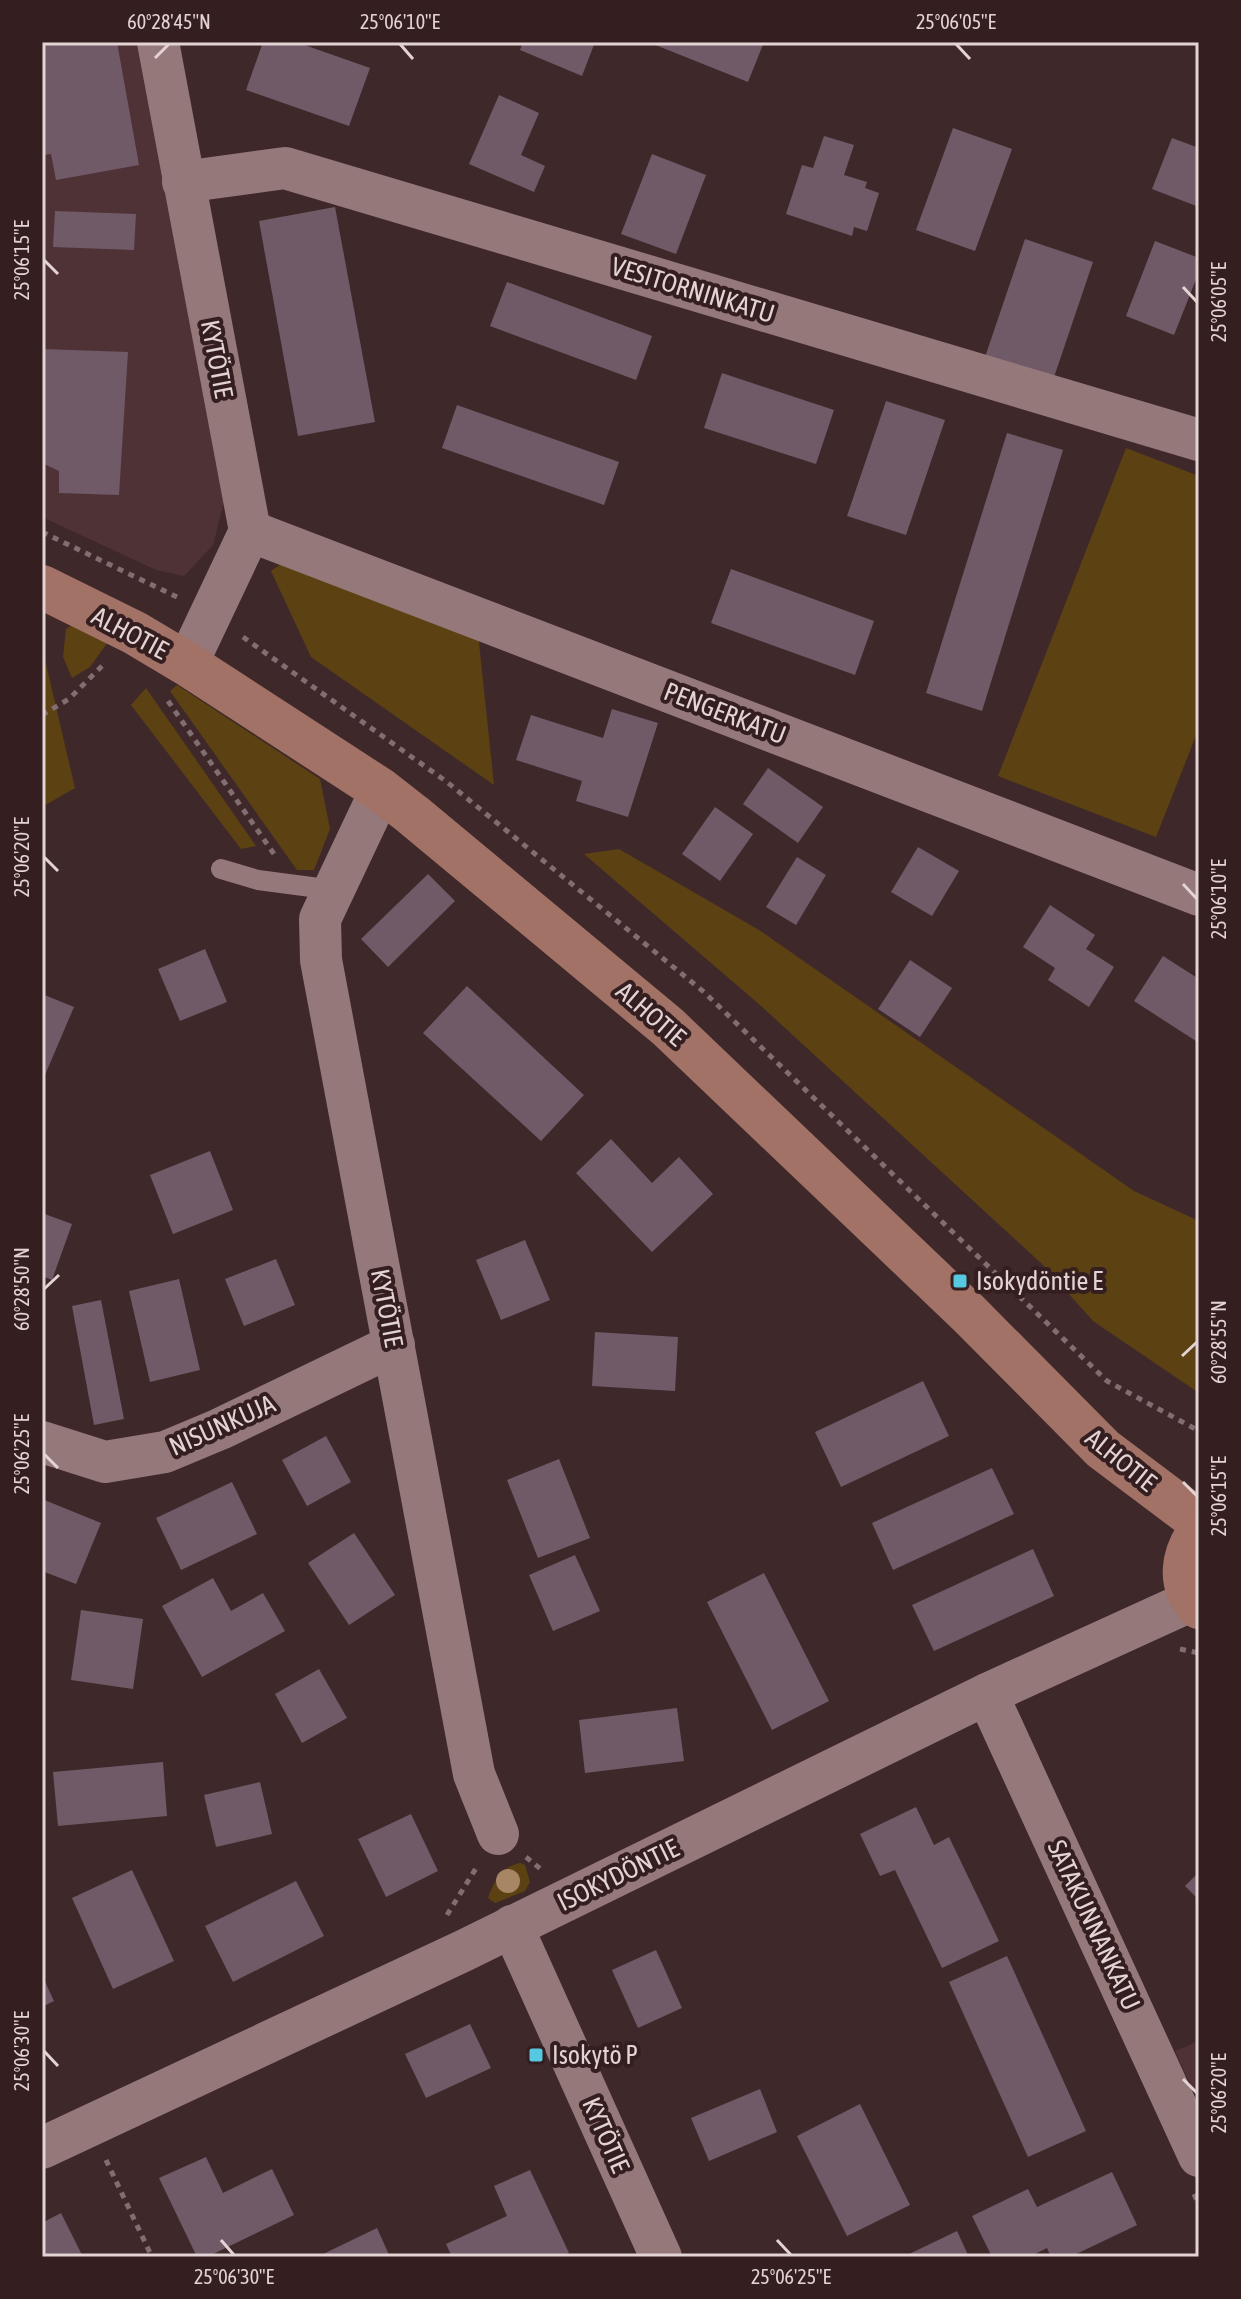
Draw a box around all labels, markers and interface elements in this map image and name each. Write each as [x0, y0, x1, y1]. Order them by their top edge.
text: 60°28'45"N [127, 10, 211, 33]
text: 25°06'10"E [360, 10, 441, 33]
text: 25°06'05"E [916, 10, 997, 33]
text: 25°06'15"E [10, 219, 33, 300]
street label: VESITORNINKATU [608, 251, 778, 329]
text: 25°06'05"E [1207, 261, 1230, 342]
street label: KYTÖTIE [195, 317, 239, 401]
street label: ALHOTIE [87, 601, 173, 665]
street label: PENGERKATU [660, 676, 790, 750]
text: 25°06'20"E [10, 816, 33, 897]
text: 25°06'10"E [1207, 858, 1230, 939]
street label: ALHOTIE [610, 976, 692, 1052]
text: 60°28'50"N [10, 1247, 33, 1331]
street label: KYTÖTIE [365, 1266, 409, 1350]
place label: Isokydöntie E [976, 1266, 1103, 1296]
marker: Isokydöntie E [951, 1272, 969, 1290]
text: 60°28'55"N [1207, 1300, 1230, 1384]
street label: NISUNKUJA [164, 1388, 280, 1462]
text: 25°06'25"E [10, 1413, 33, 1494]
street label: ALHOTIE [1080, 1423, 1162, 1497]
text: 25°06'15"E [1207, 1455, 1230, 1536]
street label: ISOKYDÖNTIE [552, 1833, 684, 1917]
street label: SATAKUNNANKATU [1042, 1835, 1146, 2015]
text: 25°06'30"E [10, 2010, 33, 2091]
place label: Isokytö P [552, 2040, 638, 2070]
marker: Isokytö P [527, 2046, 545, 2064]
text: 25°06'20"E [1207, 2052, 1230, 2133]
street label: KYTÖTIE [576, 2093, 636, 2177]
text: 25°06'30"E [194, 2265, 275, 2288]
text: 25°06'25"E [751, 2265, 832, 2288]

